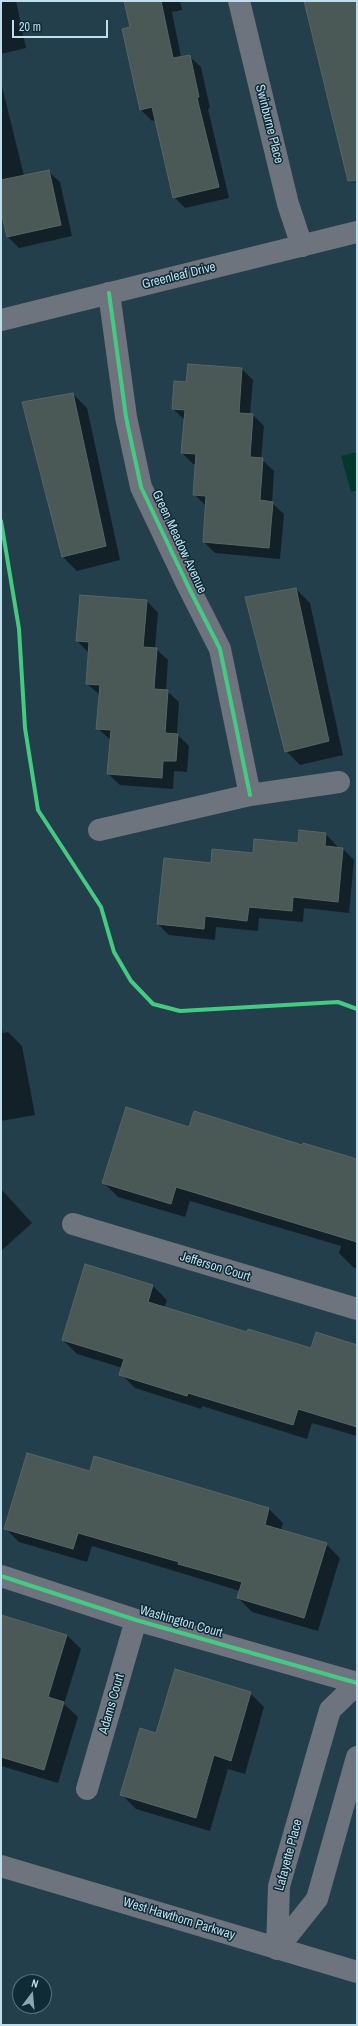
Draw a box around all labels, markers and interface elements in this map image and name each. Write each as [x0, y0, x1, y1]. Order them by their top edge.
scale bar [14, 12, 110, 38]
text: 20 m [19, 19, 41, 35]
street label: Swinburne Place [252, 83, 286, 165]
street label: Greenleaf Drive [141, 259, 217, 293]
street label: Green Meadow Avenue [148, 488, 210, 596]
street label: Jefferson Court [178, 1249, 252, 1285]
street label: Washington Court [138, 1603, 224, 1641]
street label: Adams Court [96, 1672, 128, 1736]
street label: Lafayette Place [272, 1817, 306, 1893]
street label: West Hawthorn Parkway [121, 1895, 237, 1943]
north arrow [12, 1974, 52, 2014]
text: N [30, 1976, 40, 1991]

